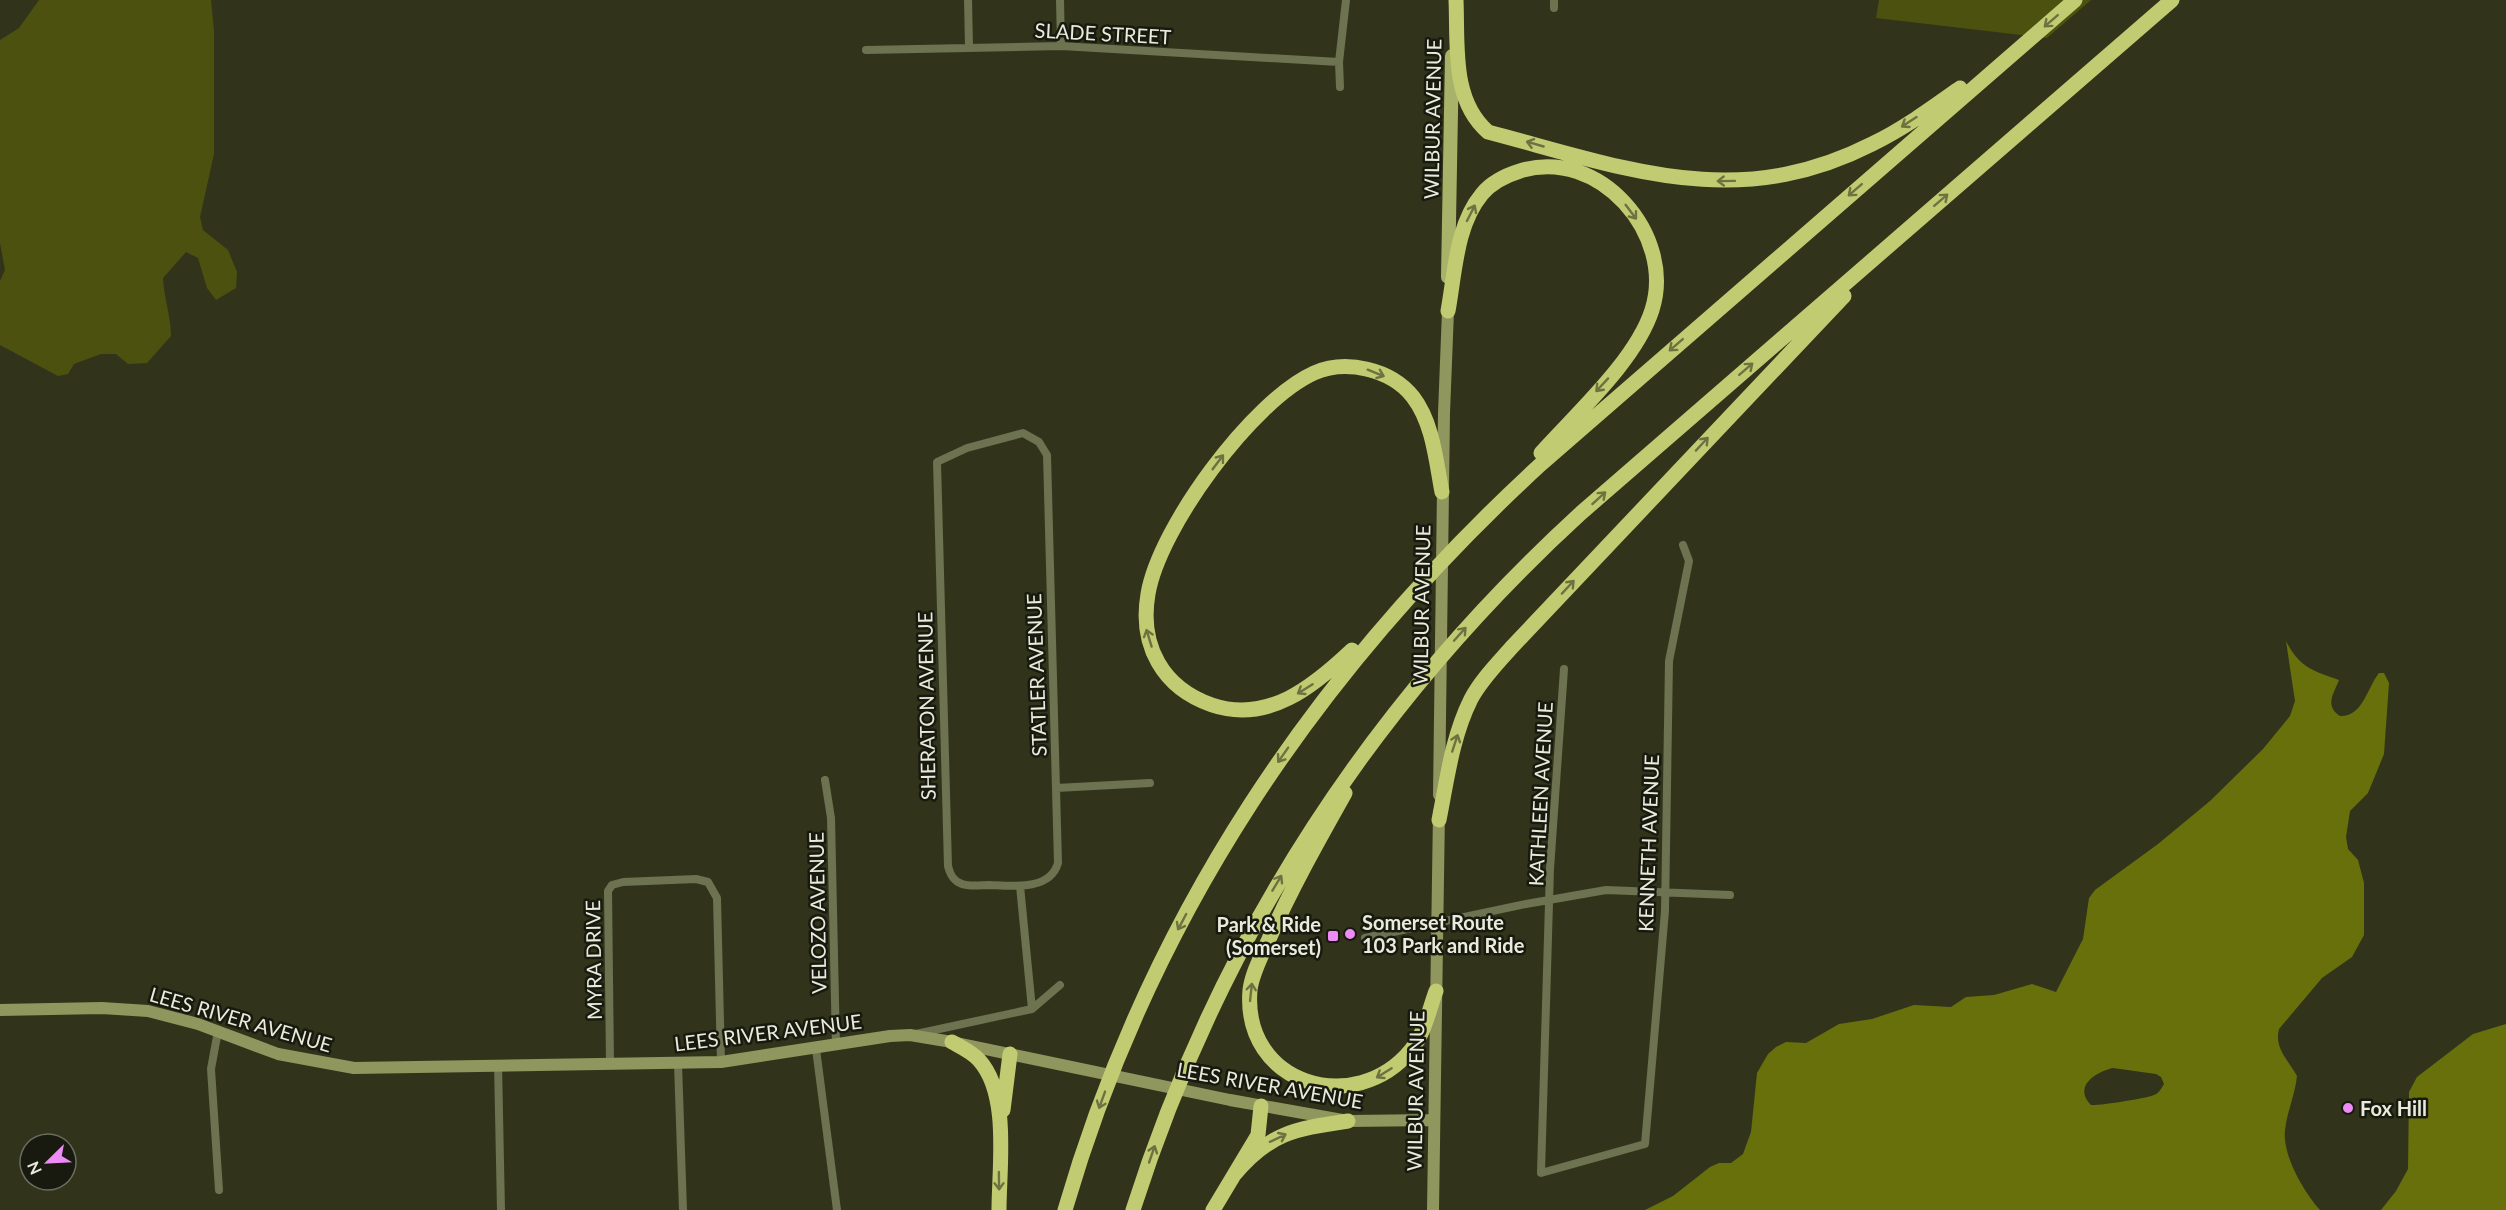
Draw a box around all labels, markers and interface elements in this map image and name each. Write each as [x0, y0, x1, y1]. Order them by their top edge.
one-way arrow [2043, 14, 2058, 28]
street label: SLADE STREET [1034, 17, 1172, 49]
street label: WILBUR AVENUE [1419, 39, 1445, 199]
one-way arrow [1901, 117, 1918, 129]
one-way arrow [1526, 138, 1545, 150]
one-way arrow [1716, 175, 1736, 187]
one-way arrow [1848, 183, 1863, 197]
one-way arrow [1933, 194, 1949, 207]
one-way arrow [1625, 204, 1637, 220]
one-way arrow [1465, 205, 1477, 223]
one-way arrow [1669, 338, 1684, 352]
one-way arrow [1738, 363, 1754, 376]
one-way arrow [1366, 368, 1384, 379]
one-way arrow [1595, 377, 1609, 392]
one-way arrow [1694, 437, 1709, 452]
one-way arrow [1212, 454, 1225, 470]
one-way arrow [1591, 491, 1606, 505]
street label: WILBUR AVENUE [1408, 525, 1434, 685]
one-way arrow [1561, 579, 1575, 594]
street label: STATLER AVENUE [1021, 593, 1051, 757]
street label: SHERATON AVENUE [912, 612, 940, 800]
one-way arrow [1453, 627, 1467, 642]
one-way arrow [1143, 629, 1154, 648]
one-way arrow [1297, 684, 1314, 696]
street label: KATHLEEN AVENUE [1523, 701, 1557, 887]
one-way arrow [1451, 734, 1462, 753]
one-way arrow [1277, 746, 1289, 763]
street label: KENNETH AVENUE [1633, 754, 1663, 932]
street label: VELOZO AVENUE [804, 832, 830, 994]
one-way arrow [1272, 875, 1284, 892]
street label: MYRA DRIVE [580, 900, 606, 1020]
place label: Somerset Route 103 Park and Ride [1362, 910, 1525, 957]
place label: Park & Ride (Somerset) [1217, 912, 1321, 959]
one-way arrow [1176, 913, 1188, 930]
marker: Somerset Route 103 Park and Ride [1343, 927, 1357, 941]
marker: Park & Ride (Somerset) [1326, 929, 1340, 943]
street label: LEES RIVER AVENUE [147, 981, 335, 1057]
one-way arrow [1246, 983, 1257, 1002]
street label: LEES RIVER AVENUE [673, 1009, 863, 1055]
street label: WILBUR AVENUE [1402, 1011, 1428, 1171]
street label: LEES RIVER AVENUE [1175, 1057, 1365, 1113]
one-way arrow [1375, 1067, 1392, 1080]
one-way arrow [1096, 1090, 1107, 1108]
place label: Fox Hill [2360, 1096, 2427, 1120]
marker: Fox Hill [2341, 1101, 2355, 1115]
one-way arrow [1268, 1131, 1286, 1143]
north arrow [18, 1132, 78, 1192]
one-way arrow [1147, 1145, 1158, 1164]
text: N [23, 1159, 45, 1178]
one-way arrow [993, 1171, 1005, 1191]

